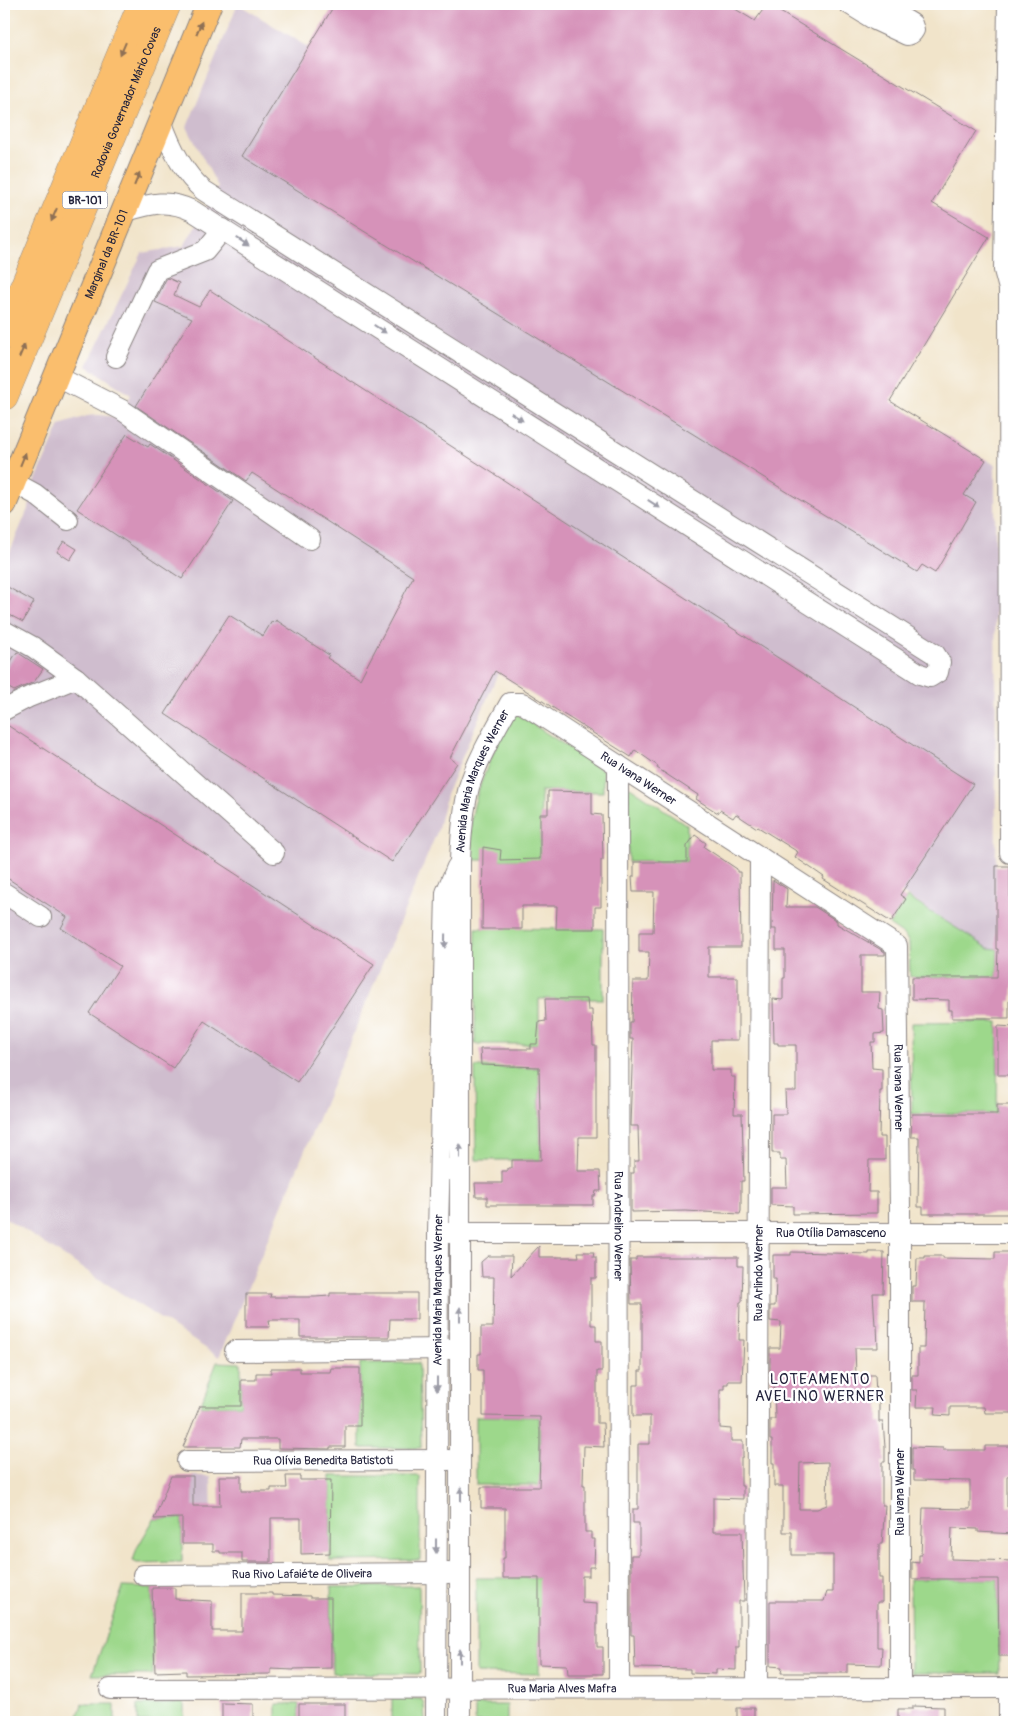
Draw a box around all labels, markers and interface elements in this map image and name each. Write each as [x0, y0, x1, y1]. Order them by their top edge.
one-way arrow [195, 21, 203, 36]
street label: Rodovia Governador Mário Covas [88, 24, 165, 181]
one-way arrow [119, 42, 127, 56]
one-way arrow [133, 171, 141, 186]
road number: BR-101 [62, 192, 108, 208]
one-way arrow [50, 208, 58, 223]
street label: Marginal da BR-101 [82, 208, 132, 301]
one-way arrow [236, 237, 249, 247]
one-way arrow [373, 325, 386, 334]
one-way arrow [19, 344, 27, 358]
one-way arrow [510, 412, 523, 422]
one-way arrow [19, 452, 27, 466]
one-way arrow [647, 500, 660, 509]
street label: Avenida Maria Marques Werner [453, 706, 513, 853]
street label: Rua Ivana Werner [597, 749, 680, 809]
one-way arrow [440, 934, 448, 950]
street label: Rua Ivana Werner [890, 1044, 906, 1132]
one-way arrow [456, 1143, 464, 1159]
street label: Rua Andrelino Werner [610, 1171, 626, 1282]
street label: Avenida Maria Marques Werner [430, 1213, 446, 1366]
street label: Rua Arlindo Werner [751, 1224, 767, 1322]
street label: Rua Otília Damasceno [776, 1226, 887, 1241]
one-way arrow [456, 1305, 464, 1321]
district label: LOTEAMENTO AVELINO WERNER [755, 1370, 885, 1406]
one-way arrow [433, 1376, 441, 1392]
street label: Rua Ivana Werner [893, 1447, 908, 1536]
street label: Rua Olívia Benedita Batistoti [253, 1453, 393, 1469]
one-way arrow [457, 1485, 465, 1501]
one-way arrow [432, 1539, 440, 1555]
street label: Rua Rivo Lafaiéte de Oliveira [232, 1566, 373, 1582]
one-way arrow [456, 1648, 464, 1664]
street label: Rua Maria Alves Mafra [507, 1681, 617, 1697]

